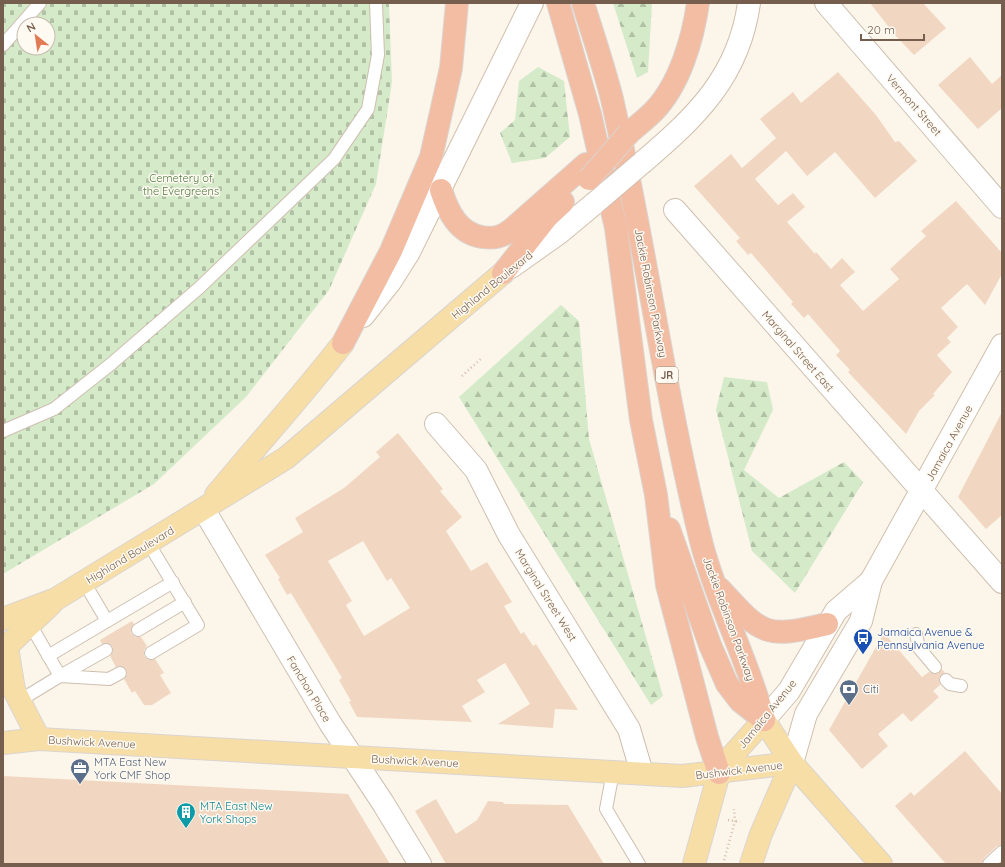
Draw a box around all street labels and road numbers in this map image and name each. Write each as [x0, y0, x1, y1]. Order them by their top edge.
street label: Vermont Street [883, 71, 945, 139]
street label: Jackie Robinson Parkway [632, 227, 670, 359]
street label: Highland Boulevard [449, 248, 535, 322]
street label: Marginal Street East [759, 308, 837, 394]
road number: JR [656, 367, 678, 383]
street label: Jamaica Avenue [922, 402, 976, 484]
street label: Highland Boulevard [83, 523, 177, 587]
street label: Marginal Street West [512, 546, 580, 644]
street label: Jackie Robinson Parkway [700, 555, 758, 683]
street label: Fanchon Place [284, 653, 334, 725]
street label: Jamaica Avenue [735, 677, 799, 751]
street label: Bushwick Avenue [48, 733, 136, 751]
street label: Bushwick Avenue [371, 752, 459, 770]
street label: Bushwick Avenue [695, 758, 783, 782]

